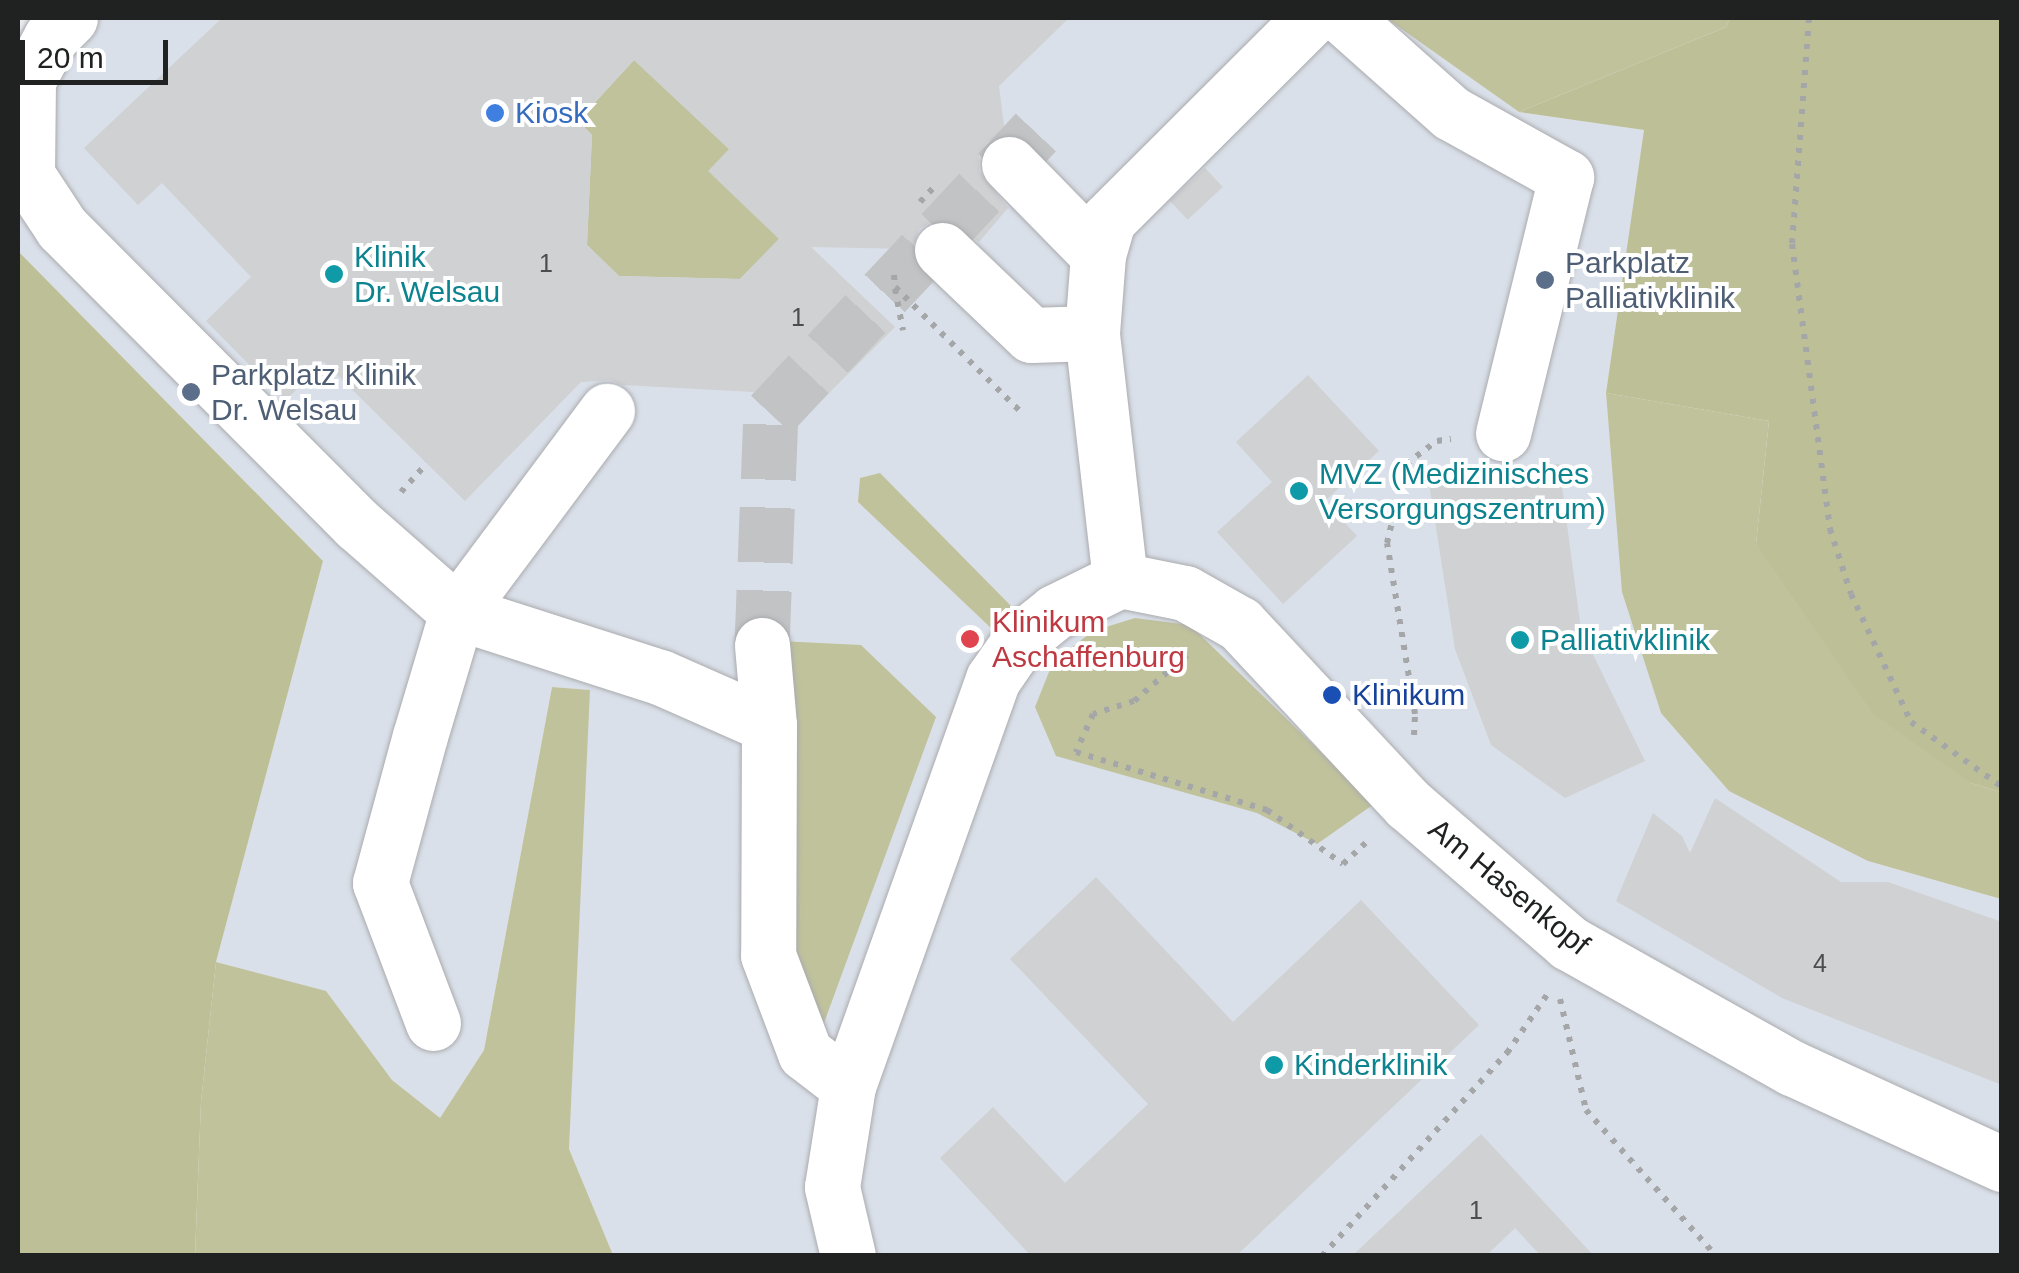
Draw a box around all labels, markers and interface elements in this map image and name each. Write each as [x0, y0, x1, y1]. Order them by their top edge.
scale bar [25, 20, 172, 82]
text: 20 m [37, 41, 104, 74]
place label: Kiosk [515, 95, 588, 131]
marker: Kiosk [484, 102, 506, 124]
place label: Klinik Dr. Welsau [354, 239, 500, 310]
place label: Parkplatz Palliativklinik [1565, 245, 1735, 316]
house number: 1 [539, 248, 553, 278]
marker: Klinik Dr. Welsau [323, 263, 345, 285]
marker: Parkplatz Palliativklinik [1534, 269, 1556, 291]
house number: 1 [791, 302, 805, 332]
place label: Parkplatz Klinik Dr. Welsau [211, 357, 416, 428]
marker: Parkplatz Klinik Dr. Welsau [180, 381, 202, 403]
place label: MVZ (Medizinisches Versorgungszentrum) [1319, 456, 1606, 526]
marker: MVZ (Medizinisches Versorgungszentrum) [1288, 480, 1310, 502]
place label: Klinikum Aschaffenburg [992, 604, 1185, 674]
place label: Palliativklinik [1540, 622, 1710, 658]
marker: Klinikum Aschaffenburg [957, 626, 983, 652]
marker: Palliativklinik [1509, 629, 1531, 651]
place label: Klinikum [1352, 677, 1465, 713]
marker: Klinikum [1321, 684, 1343, 706]
street label: Am Hasenkopf [1421, 811, 1597, 963]
house number: 4 [1813, 948, 1827, 978]
place label: Kinderklinik [1294, 1047, 1447, 1083]
marker: Kinderklinik [1263, 1054, 1285, 1076]
house number: 1 [1469, 1195, 1483, 1225]

